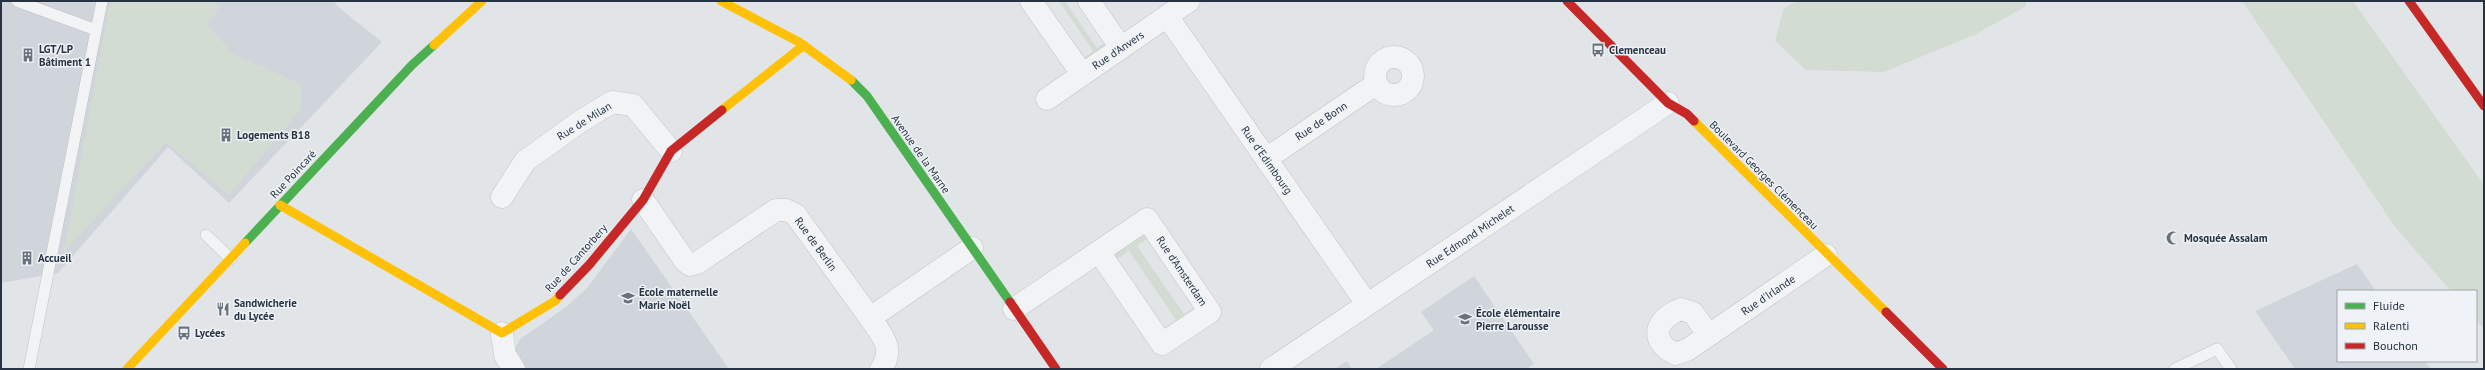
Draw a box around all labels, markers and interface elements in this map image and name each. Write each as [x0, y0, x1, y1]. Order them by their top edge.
street label: Rue d'Anvers [1089, 27, 1147, 72]
place label: LGT/LP Bâtiment 1 [39, 42, 91, 69]
bus stop icon: Clemenceau [1590, 42, 1606, 58]
place label: Clemenceau [1609, 43, 1666, 57]
building icon: LGT/LP Bâtiment 1 [20, 47, 36, 63]
street label: Rue de Milan [554, 99, 614, 143]
street label: Rue de Bonn [1292, 99, 1350, 143]
street label: Avenue de la Marne [889, 112, 954, 196]
street label: Boulevard Georges Clémenceau [1707, 118, 1821, 232]
street label: Rue d'Edimbourg [1238, 123, 1296, 197]
building icon: Logements B18 [218, 127, 234, 143]
place label: Logements B18 [237, 128, 310, 142]
street label: Rue Poincaré [267, 147, 319, 201]
street label: Rue Edmond Michelet [1423, 201, 1517, 271]
street label: Rue de Berlin [792, 214, 840, 274]
street label: Rue de Cantorbery [542, 221, 611, 295]
mosque icon: Mosquée Assalam [2165, 230, 2181, 246]
place label: Mosquée Assalam [2184, 231, 2268, 245]
street label: Rue d'Amsterdam [1154, 233, 1211, 309]
building icon: Accueil [19, 250, 35, 266]
place label: Accueil [38, 251, 72, 265]
street label: Rue d'Irlande [1738, 272, 1798, 318]
place label: École maternelle Marie Noël [639, 285, 718, 312]
school or university icon: École maternelle Marie Noël [620, 290, 636, 306]
legend [2337, 290, 2477, 362]
place label: Sandwicherie du Lycée [234, 296, 297, 323]
text: Fluide [2373, 298, 2405, 313]
restaurant icon: Sandwicherie du Lycée [215, 301, 231, 317]
place label: École élémentaire Pierre Larousse [1476, 306, 1561, 333]
school or university icon: École élémentaire Pierre Larousse [1457, 311, 1473, 327]
text: Ralenti [2373, 318, 2409, 333]
bus stop icon: Lycées [176, 325, 192, 341]
place label: Lycées [195, 326, 226, 340]
text: Bouchon [2373, 338, 2418, 353]

